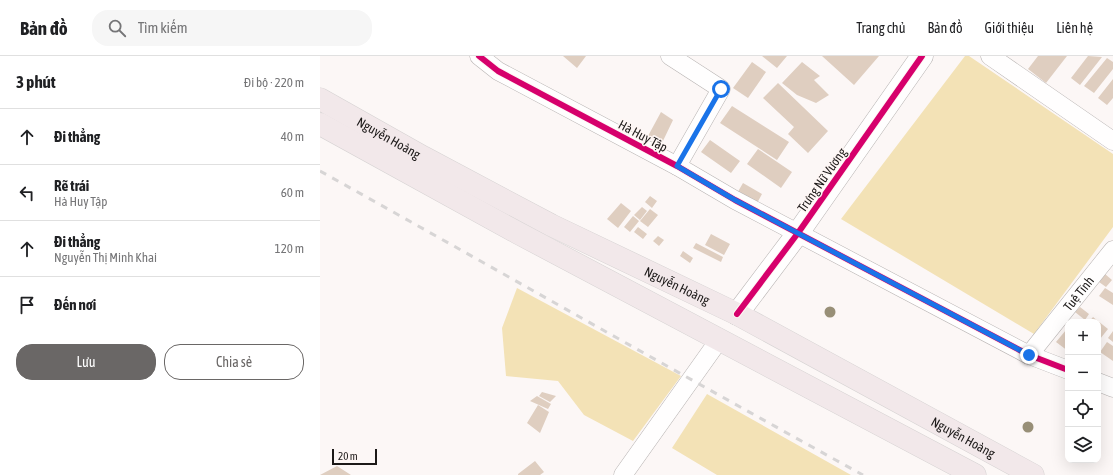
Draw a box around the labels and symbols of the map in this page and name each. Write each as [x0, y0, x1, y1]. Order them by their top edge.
route start [712, 80, 730, 98]
street label: Nguyễn Hoàng [354, 114, 424, 162]
street label: Hà Huy Tập [616, 117, 670, 155]
street label: Trưng Nữ Vương [794, 145, 850, 215]
street label: Nguyễn Hoàng [642, 263, 713, 308]
street label: Tuệ Tĩnh [1060, 273, 1097, 314]
route end [1020, 346, 1038, 364]
street label: Nguyễn Hoàng [929, 414, 998, 461]
scale bar [332, 447, 377, 466]

